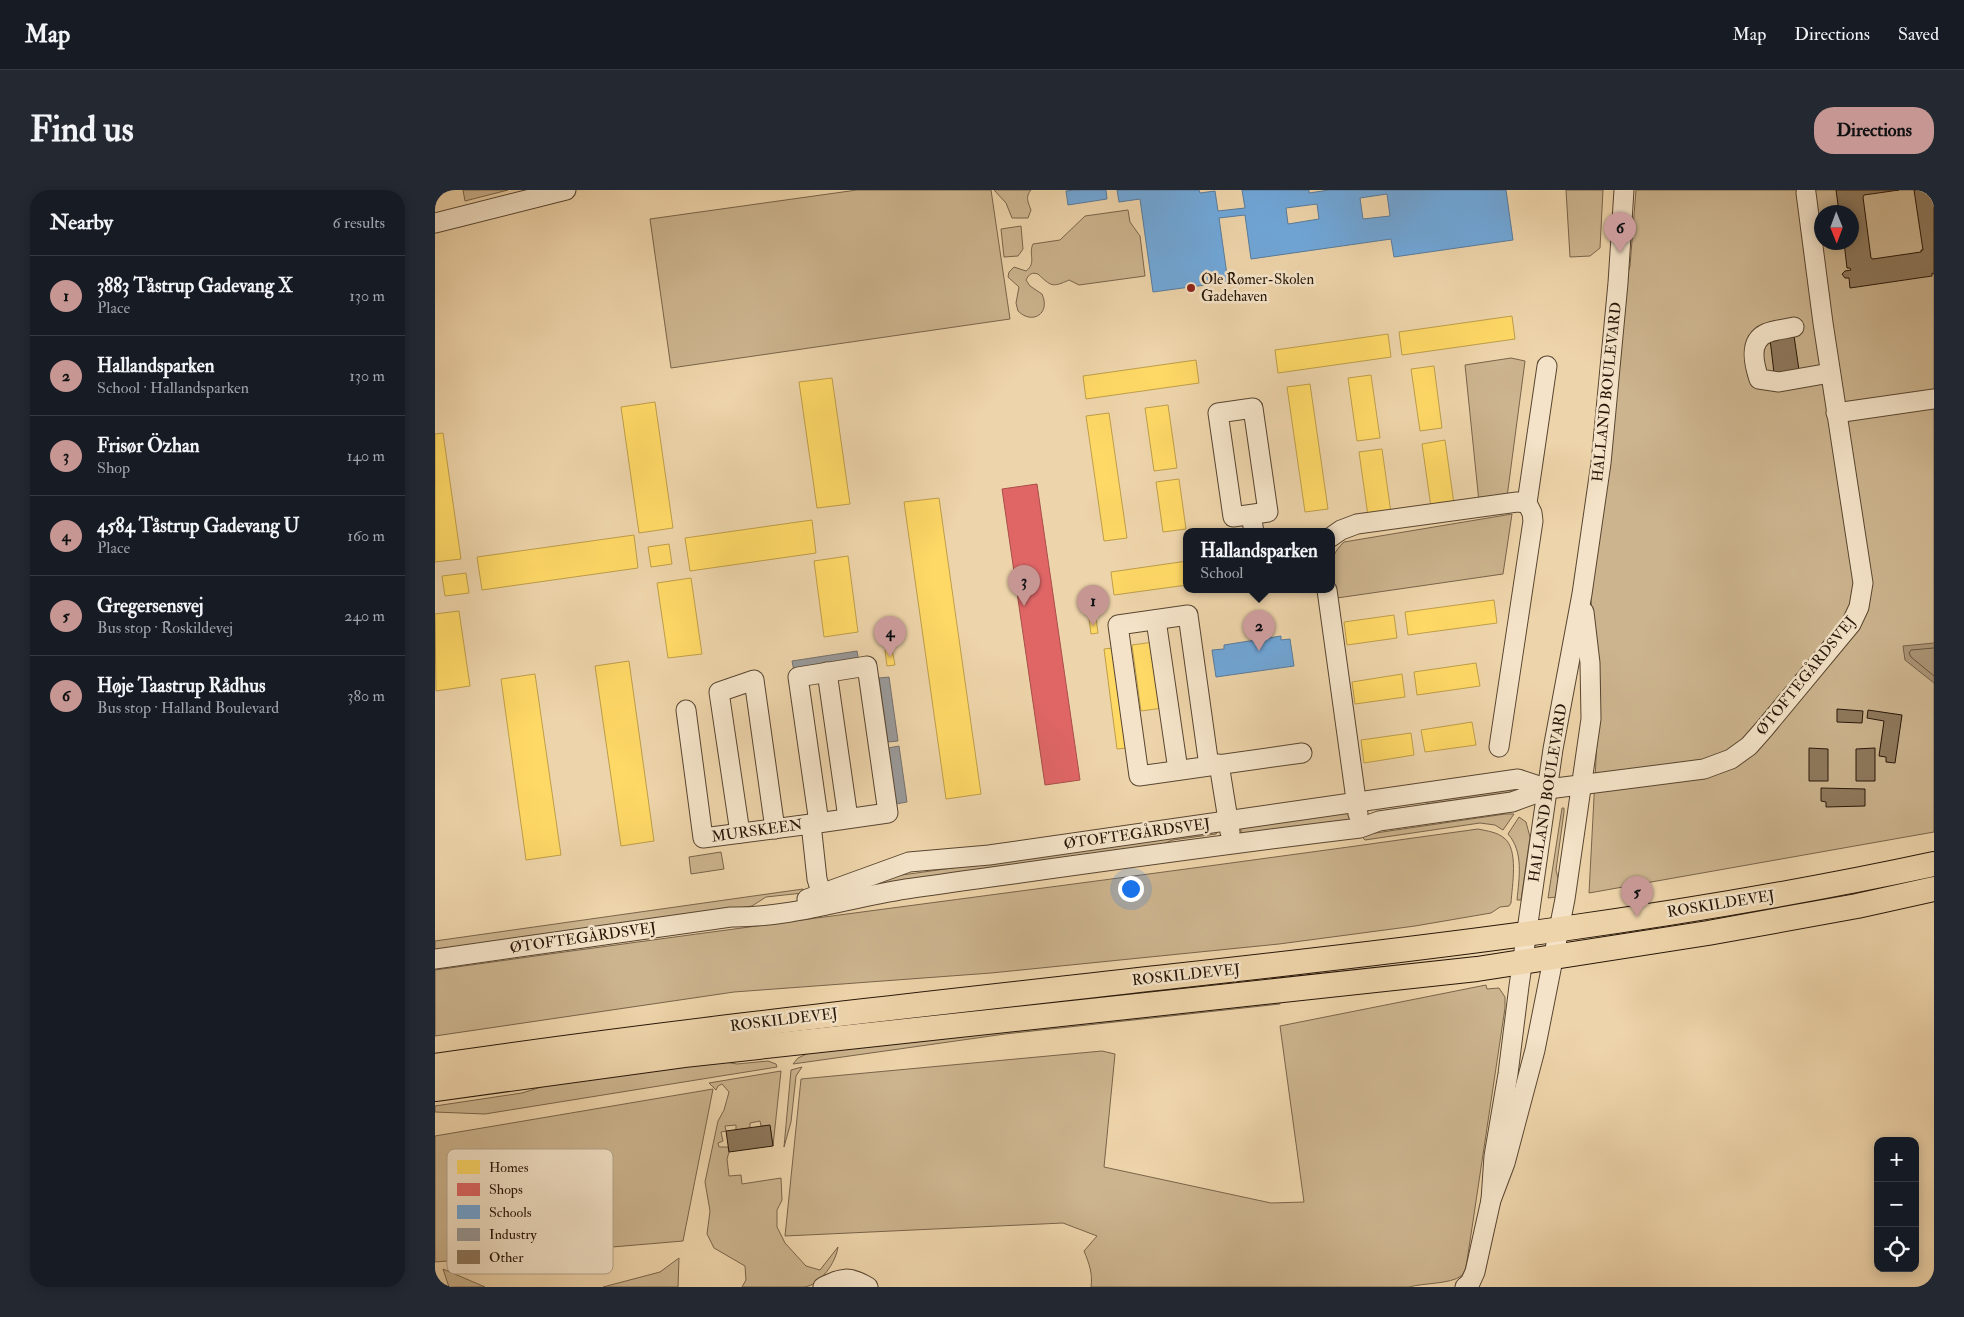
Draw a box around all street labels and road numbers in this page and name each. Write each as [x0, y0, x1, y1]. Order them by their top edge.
street label: HALLAND BOULEVARD [1588, 301, 1626, 483]
street label: ØTOFTEGÅRDSVEJ [1751, 612, 1861, 740]
street label: HALLAND BOULEVARD [1524, 702, 1572, 884]
street label: ØTOFTEGÅRDSVEJ [1062, 813, 1212, 855]
street label: MURSKEEN [710, 815, 804, 847]
street label: ROSKILDEVEJ [1666, 886, 1776, 923]
street label: ØTOFTEGÅRDSVEJ [508, 917, 658, 959]
street label: ROSKILDEVEJ [1131, 960, 1241, 991]
street label: ROSKILDEVEJ [729, 1004, 839, 1037]

